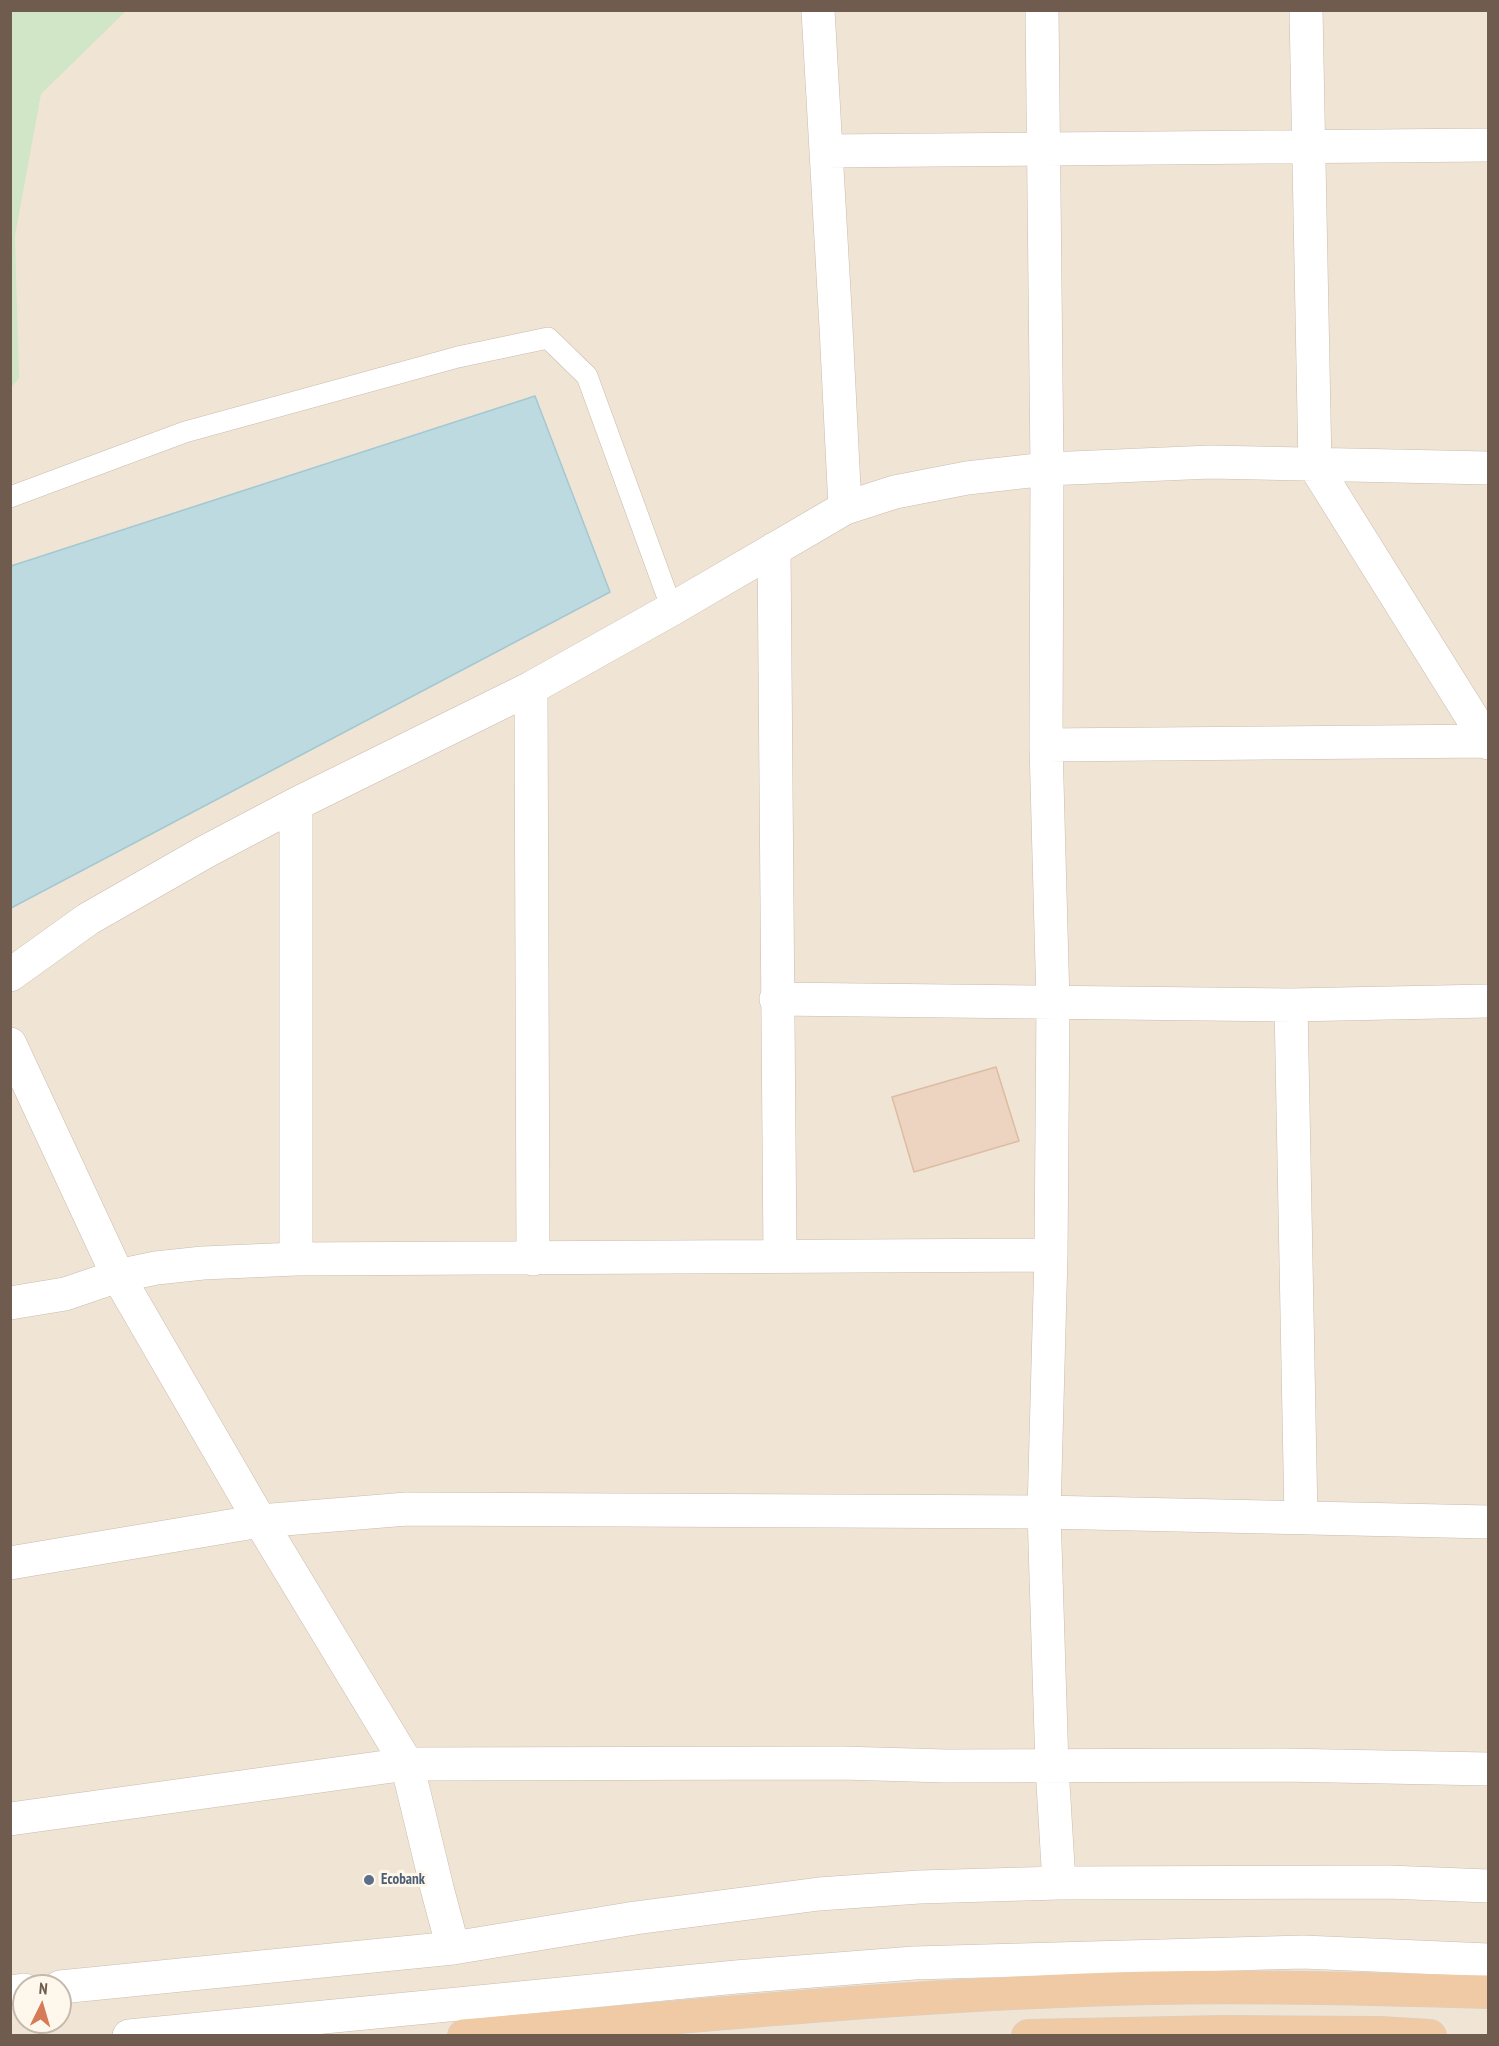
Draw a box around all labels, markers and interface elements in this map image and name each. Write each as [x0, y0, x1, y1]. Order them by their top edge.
place label: Ecobank [381, 1871, 425, 1889]
marker: Ecobank [362, 1873, 376, 1887]
north arrow [12, 1974, 72, 2034]
text: N [38, 1978, 49, 1998]

